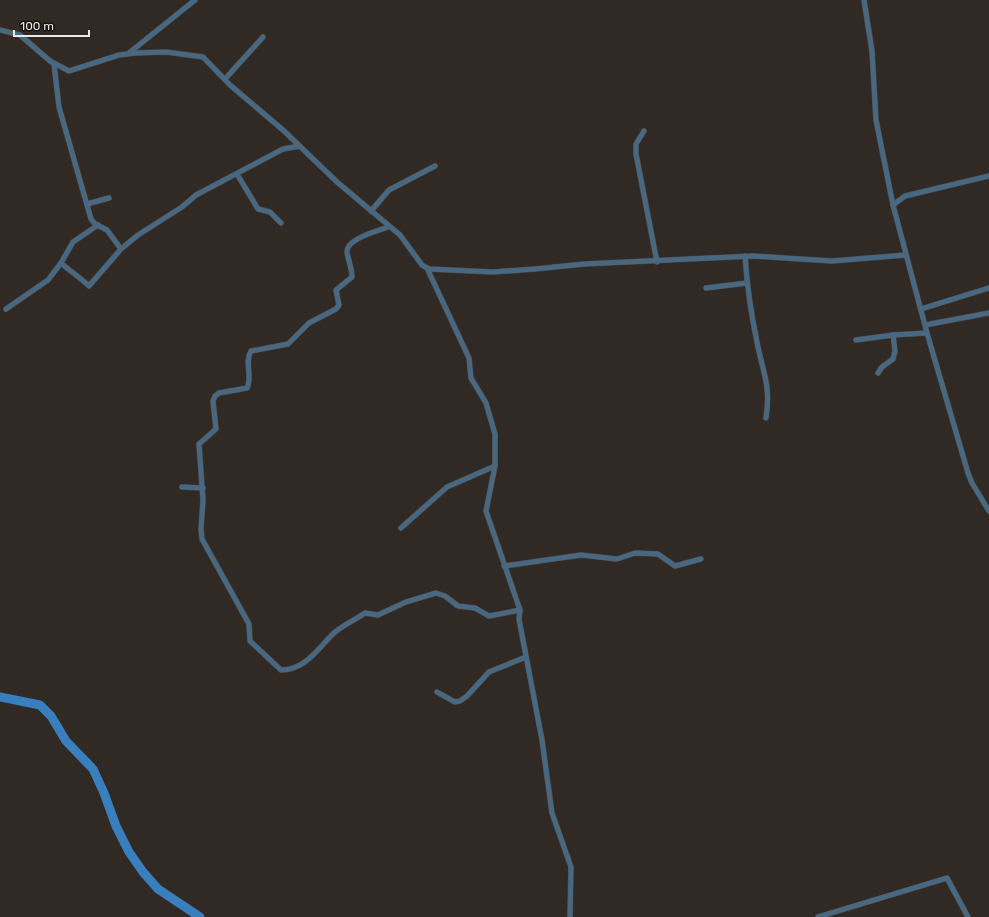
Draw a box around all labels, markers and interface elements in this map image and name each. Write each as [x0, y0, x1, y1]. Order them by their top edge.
scale bar [14, 12, 89, 38]
text: 100 m [20, 19, 54, 33]

